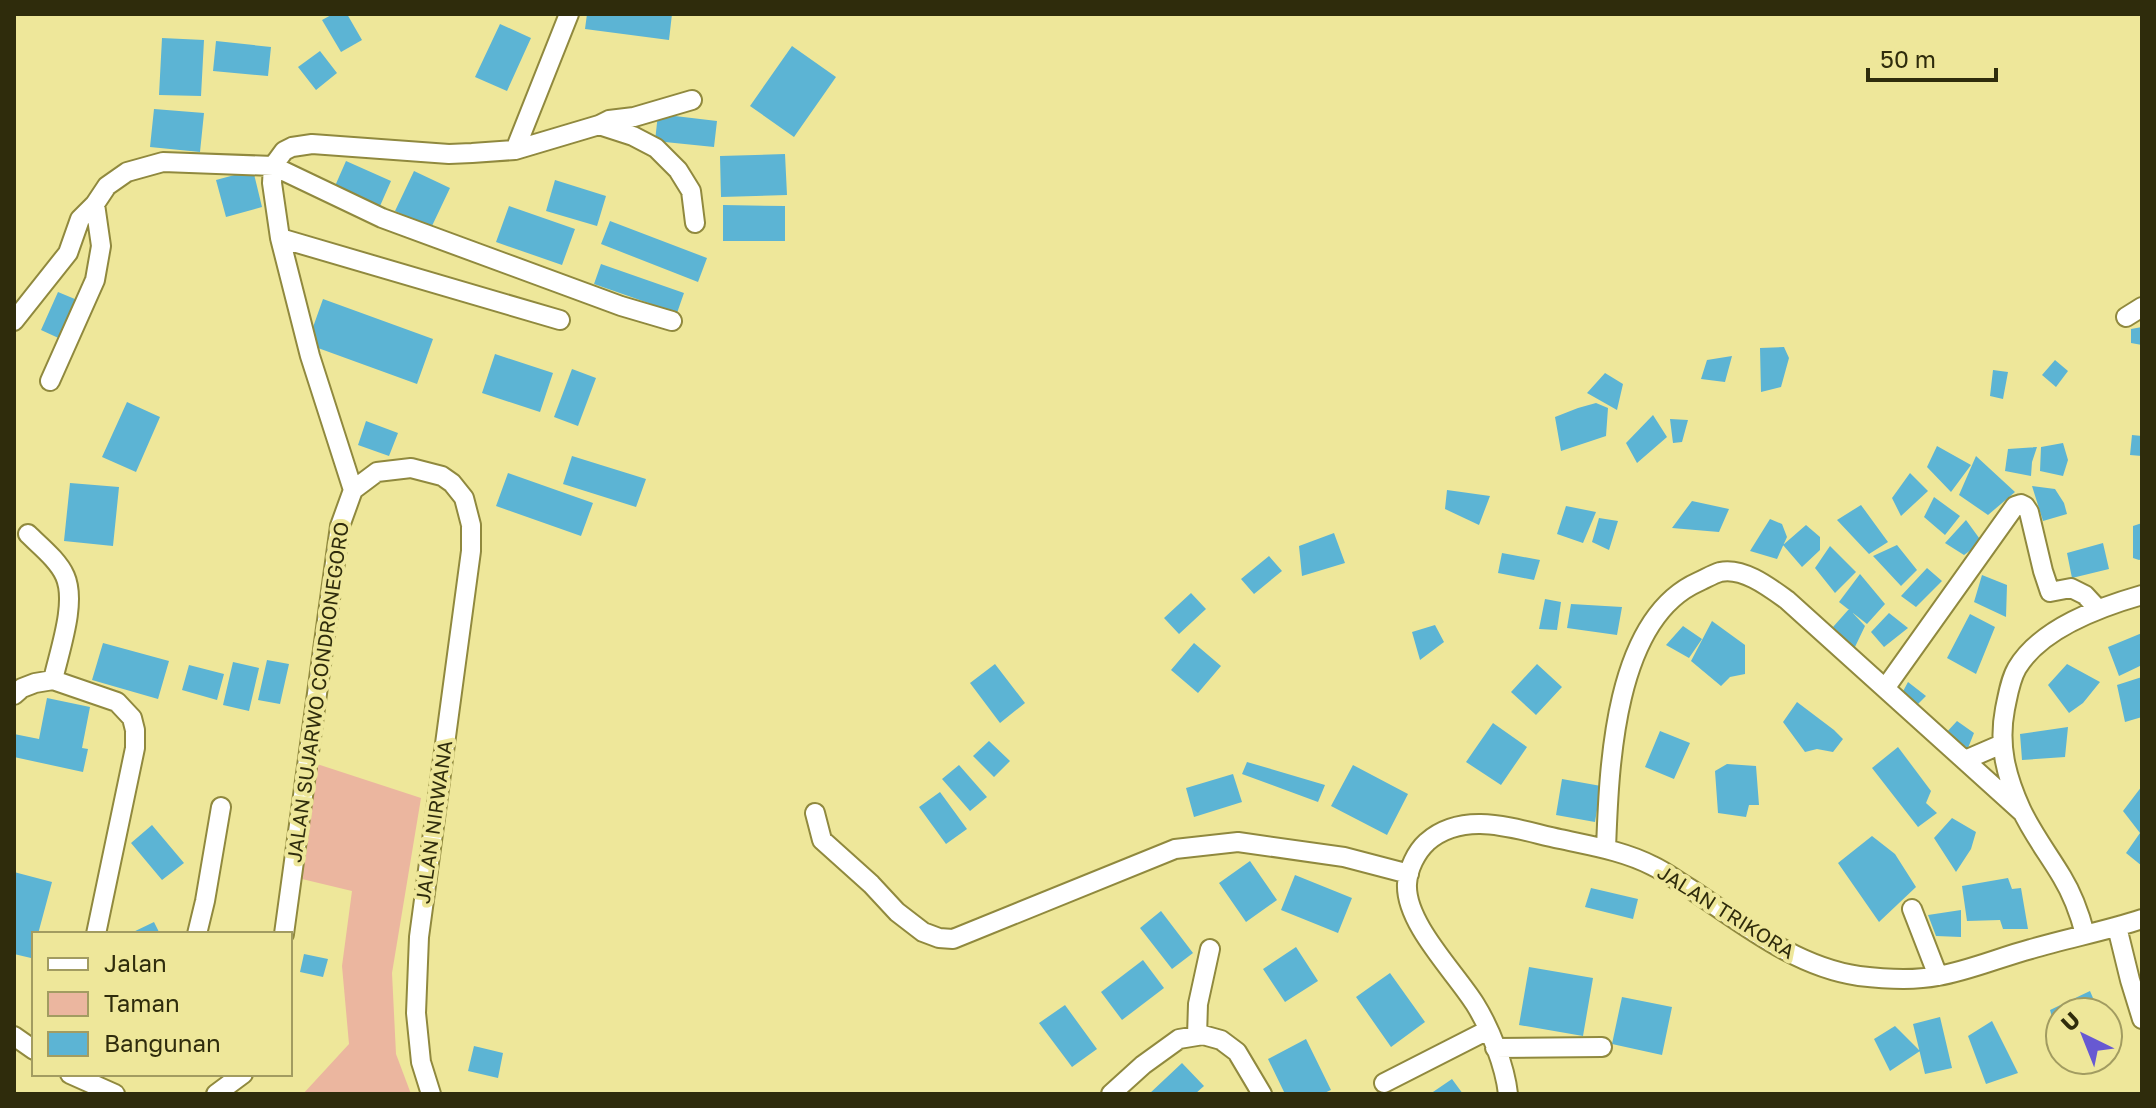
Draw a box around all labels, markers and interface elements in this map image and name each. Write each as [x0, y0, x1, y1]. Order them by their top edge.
scale bar [1868, 32, 1996, 82]
text: 50 m [1880, 44, 1936, 73]
street label: JALAN SUJARWO CONDRONEGORO [281, 520, 353, 864]
street label: JALAN NIRWANA [410, 739, 456, 905]
street label: JALAN TRIKORA [1654, 859, 1799, 963]
legend [32, 932, 292, 1076]
text: Jalan [104, 948, 167, 977]
text: Taman [104, 988, 180, 1017]
north arrow [2044, 996, 2124, 1076]
text: U [2055, 1006, 2085, 1036]
text: Bangunan [104, 1028, 221, 1057]

